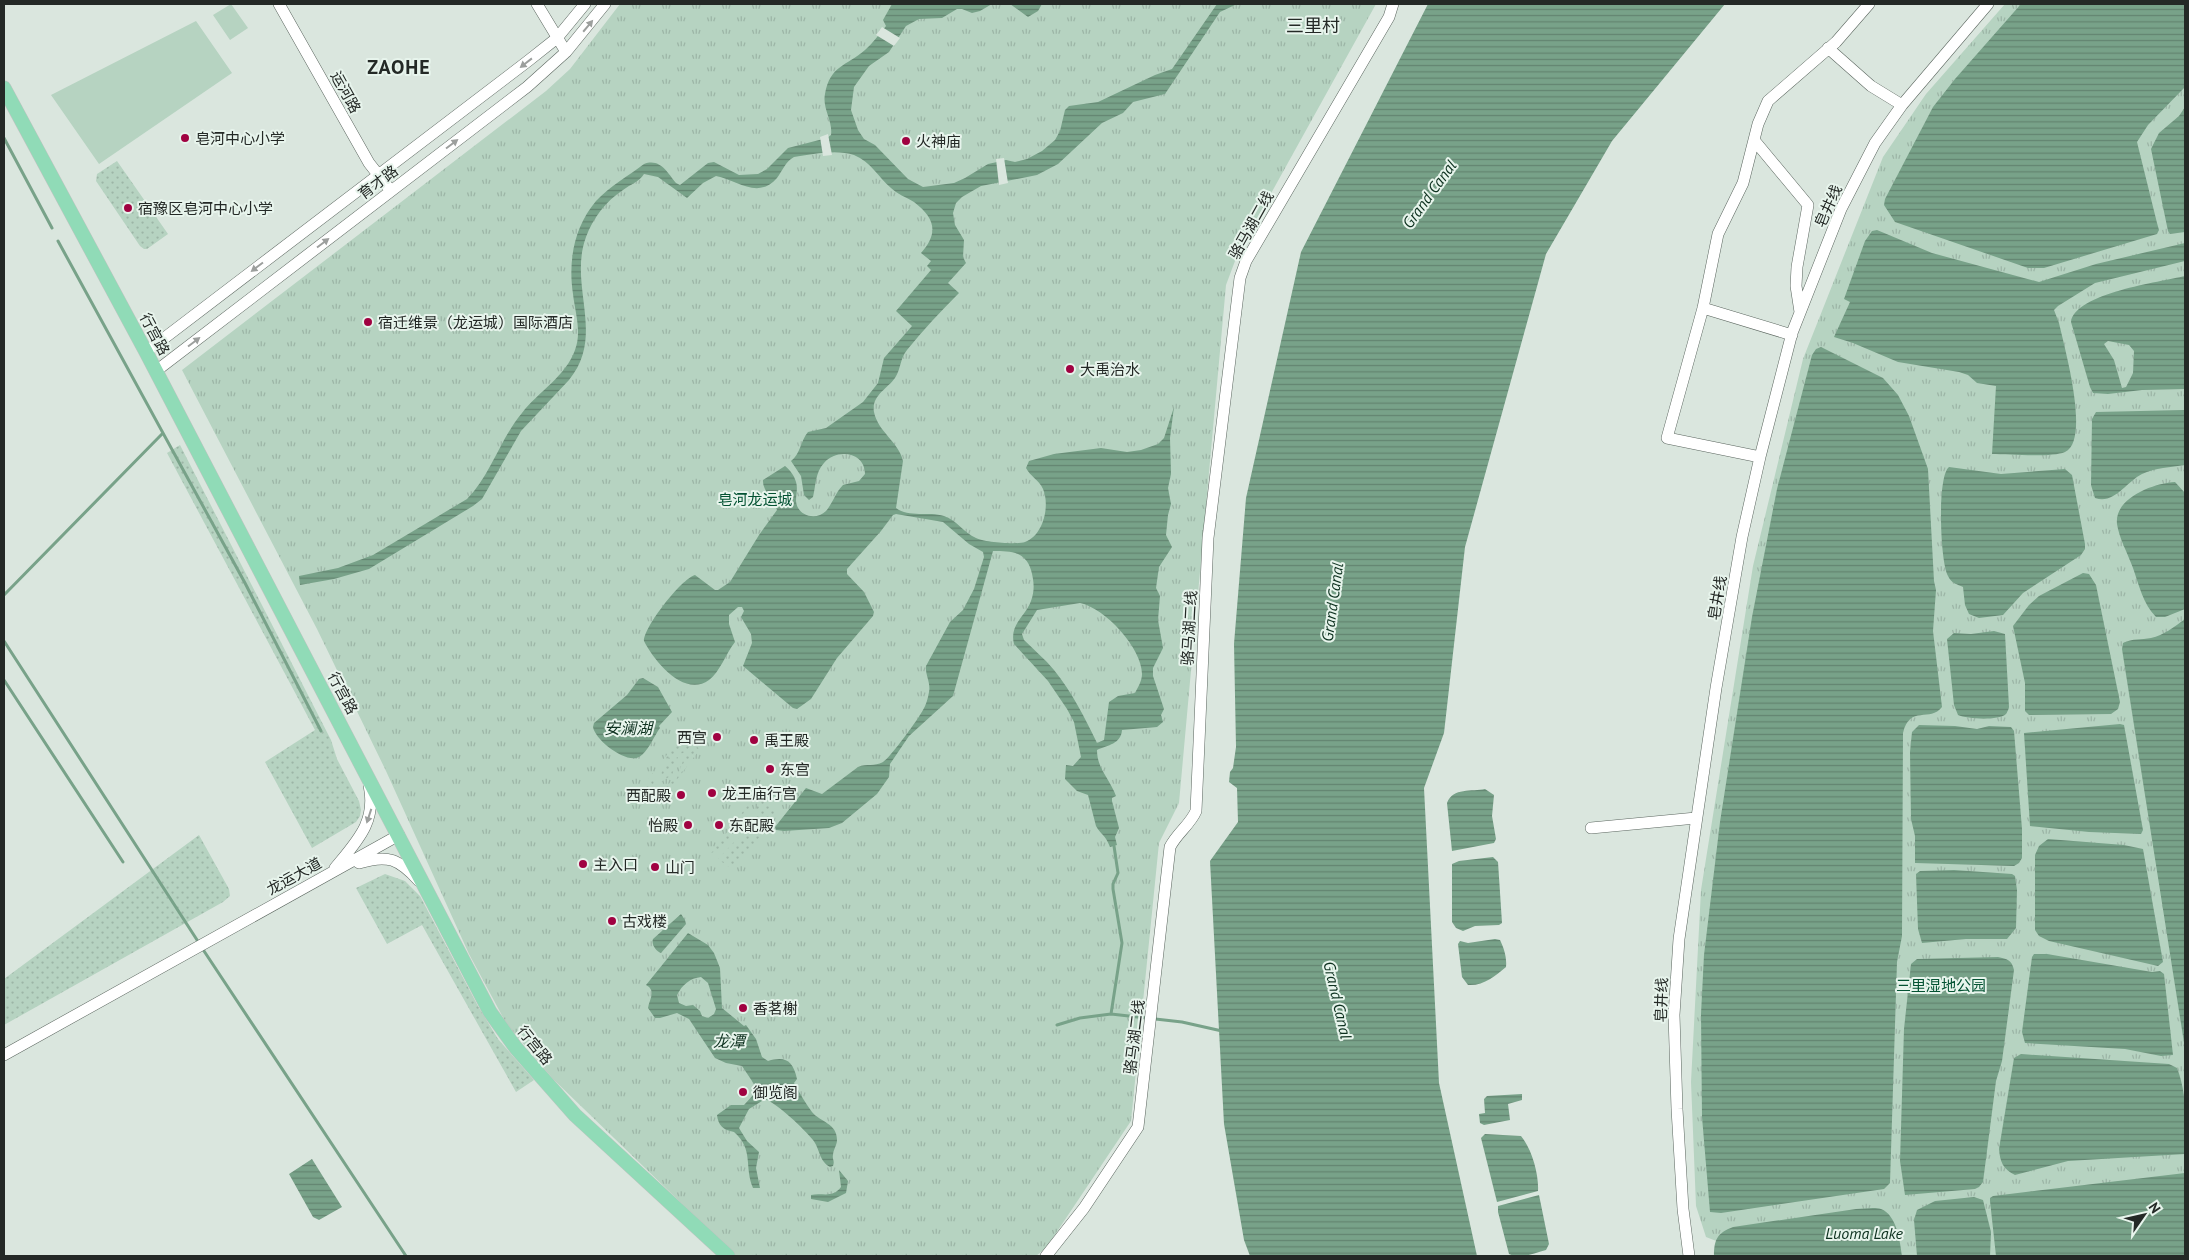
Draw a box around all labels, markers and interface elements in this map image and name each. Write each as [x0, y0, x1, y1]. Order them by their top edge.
district label: 三里村 [1286, 14, 1340, 37]
one-way arrow [582, 20, 593, 33]
district label: ZAOHE [367, 54, 431, 80]
one-way arrow [519, 58, 533, 68]
street label: 运河路 [327, 68, 365, 116]
place label: 皂河中心小学 [195, 129, 285, 148]
marker: 皂河中心小学 [179, 132, 191, 144]
place label: 火神庙 [916, 132, 961, 151]
marker: 火神庙 [900, 135, 912, 147]
one-way arrow [446, 139, 459, 149]
water label: Grand Canal [1398, 155, 1461, 232]
street label: 育才路 [354, 161, 402, 203]
street label: 皂井线 [1810, 182, 1846, 230]
street label: 骆马湖二线 [1225, 188, 1277, 262]
place label: 宿豫区皂河中心小学 [138, 199, 273, 218]
marker: 宿豫区皂河中心小学 [122, 202, 134, 214]
one-way arrow [316, 238, 330, 248]
one-way arrow [251, 262, 264, 273]
street label: 行宫路 [136, 310, 174, 358]
place label: 宿迁维景（龙运城）国际酒店 [378, 313, 573, 332]
marker: 宿迁维景（龙运城）国际酒店 [362, 316, 374, 328]
one-way arrow [187, 336, 200, 347]
place label: 大禹治水 [1080, 360, 1140, 379]
marker: 大禹治水 [1064, 363, 1076, 375]
park label: 皂河龙运城 [717, 490, 793, 509]
water label: Grand Canal [1317, 561, 1348, 643]
street label: 皂井线 [1704, 574, 1730, 622]
street label: 骆马湖二线 [1178, 590, 1200, 666]
street label: 行宫路 [324, 669, 362, 717]
water label: 安澜湖 [604, 718, 655, 738]
place label: 西宫 [677, 728, 707, 747]
marker: 西宫 [711, 731, 723, 743]
place label: 禹王殿 [764, 731, 809, 750]
marker: 禹王殿 [748, 734, 760, 746]
place label: 东宫 [780, 760, 810, 779]
marker: 东宫 [764, 763, 776, 775]
place label: 龙王庙行宫 [722, 784, 797, 803]
place label: 西配殿 [626, 786, 671, 805]
marker: 龙王庙行宫 [706, 787, 718, 799]
marker: 西配殿 [675, 789, 687, 801]
one-way arrow [364, 809, 372, 824]
place label: 怡殿 [648, 816, 678, 835]
place label: 东配殿 [729, 816, 774, 835]
marker: 怡殿 [682, 819, 694, 831]
marker: 东配殿 [713, 819, 725, 831]
street label: 龙运大道 [263, 853, 325, 899]
place label: 主入口 [593, 855, 638, 874]
marker: 主入口 [577, 858, 589, 870]
place label: 山门 [665, 858, 695, 877]
marker: 山门 [649, 861, 661, 873]
place label: 古戏楼 [622, 912, 667, 931]
marker: 古戏楼 [606, 915, 618, 927]
water label: Grand Canal [1319, 959, 1357, 1042]
park label: 三里湿地公园 [1896, 976, 1986, 995]
street label: 皂井线 [1651, 977, 1671, 1023]
place label: 香茗榭 [753, 999, 798, 1018]
street label: 骆马湖二线 [1120, 999, 1148, 1075]
marker: 香茗榭 [737, 1002, 749, 1014]
street label: 行宫路 [513, 1022, 557, 1068]
water label: 龙潭 [713, 1031, 748, 1051]
place label: 御览阁 [753, 1083, 798, 1102]
marker: 御览阁 [737, 1086, 749, 1098]
north arrow [2119, 1190, 2169, 1240]
text: N [2145, 1199, 2165, 1217]
water label: Luoma Lake [1825, 1223, 1903, 1243]

